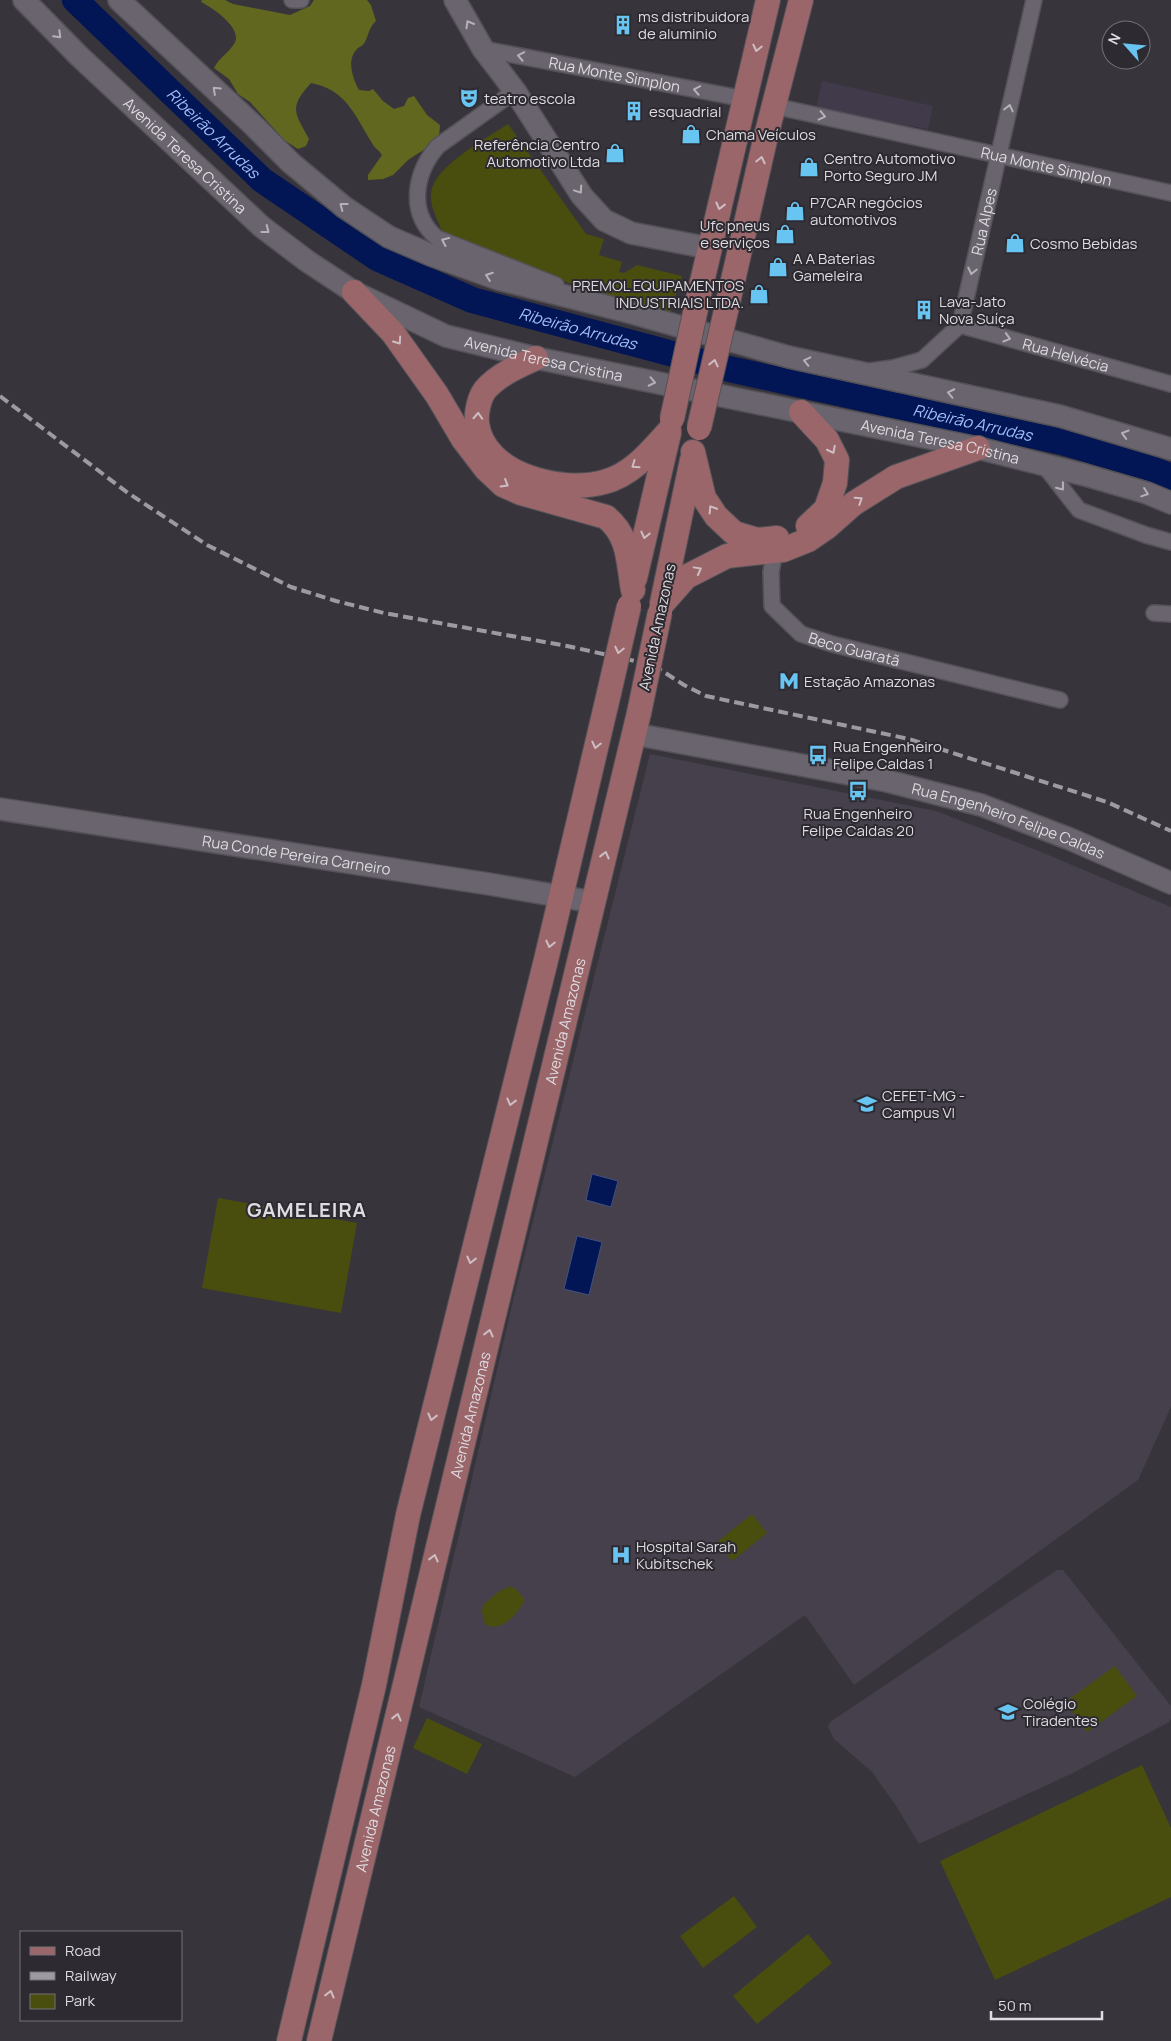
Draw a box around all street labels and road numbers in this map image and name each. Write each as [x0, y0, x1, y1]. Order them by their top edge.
street label: Rua Monte Simplon [547, 51, 682, 97]
street label: Avenida Teresa Cristina [119, 93, 252, 218]
street label: Rua Monte Simplon [979, 141, 1114, 190]
street label: Rua Alpes [966, 186, 1001, 257]
street label: Avenida Teresa Cristina [463, 330, 625, 386]
street label: Rua Helvécia [1020, 333, 1111, 377]
street label: Avenida Teresa Cristina [859, 414, 1022, 469]
street label: Avenida Amazonas [633, 561, 681, 692]
street label: Beco Guaratã [806, 627, 902, 671]
street label: Rua Engenheiro Felipe Caldas [910, 777, 1108, 863]
street label: Rua Conde Pereira Carneiro [201, 830, 392, 879]
street label: Avenida Amazonas [539, 956, 590, 1087]
street label: Avenida Amazonas [444, 1349, 495, 1480]
street label: Avenida Amazonas [350, 1743, 400, 1874]

